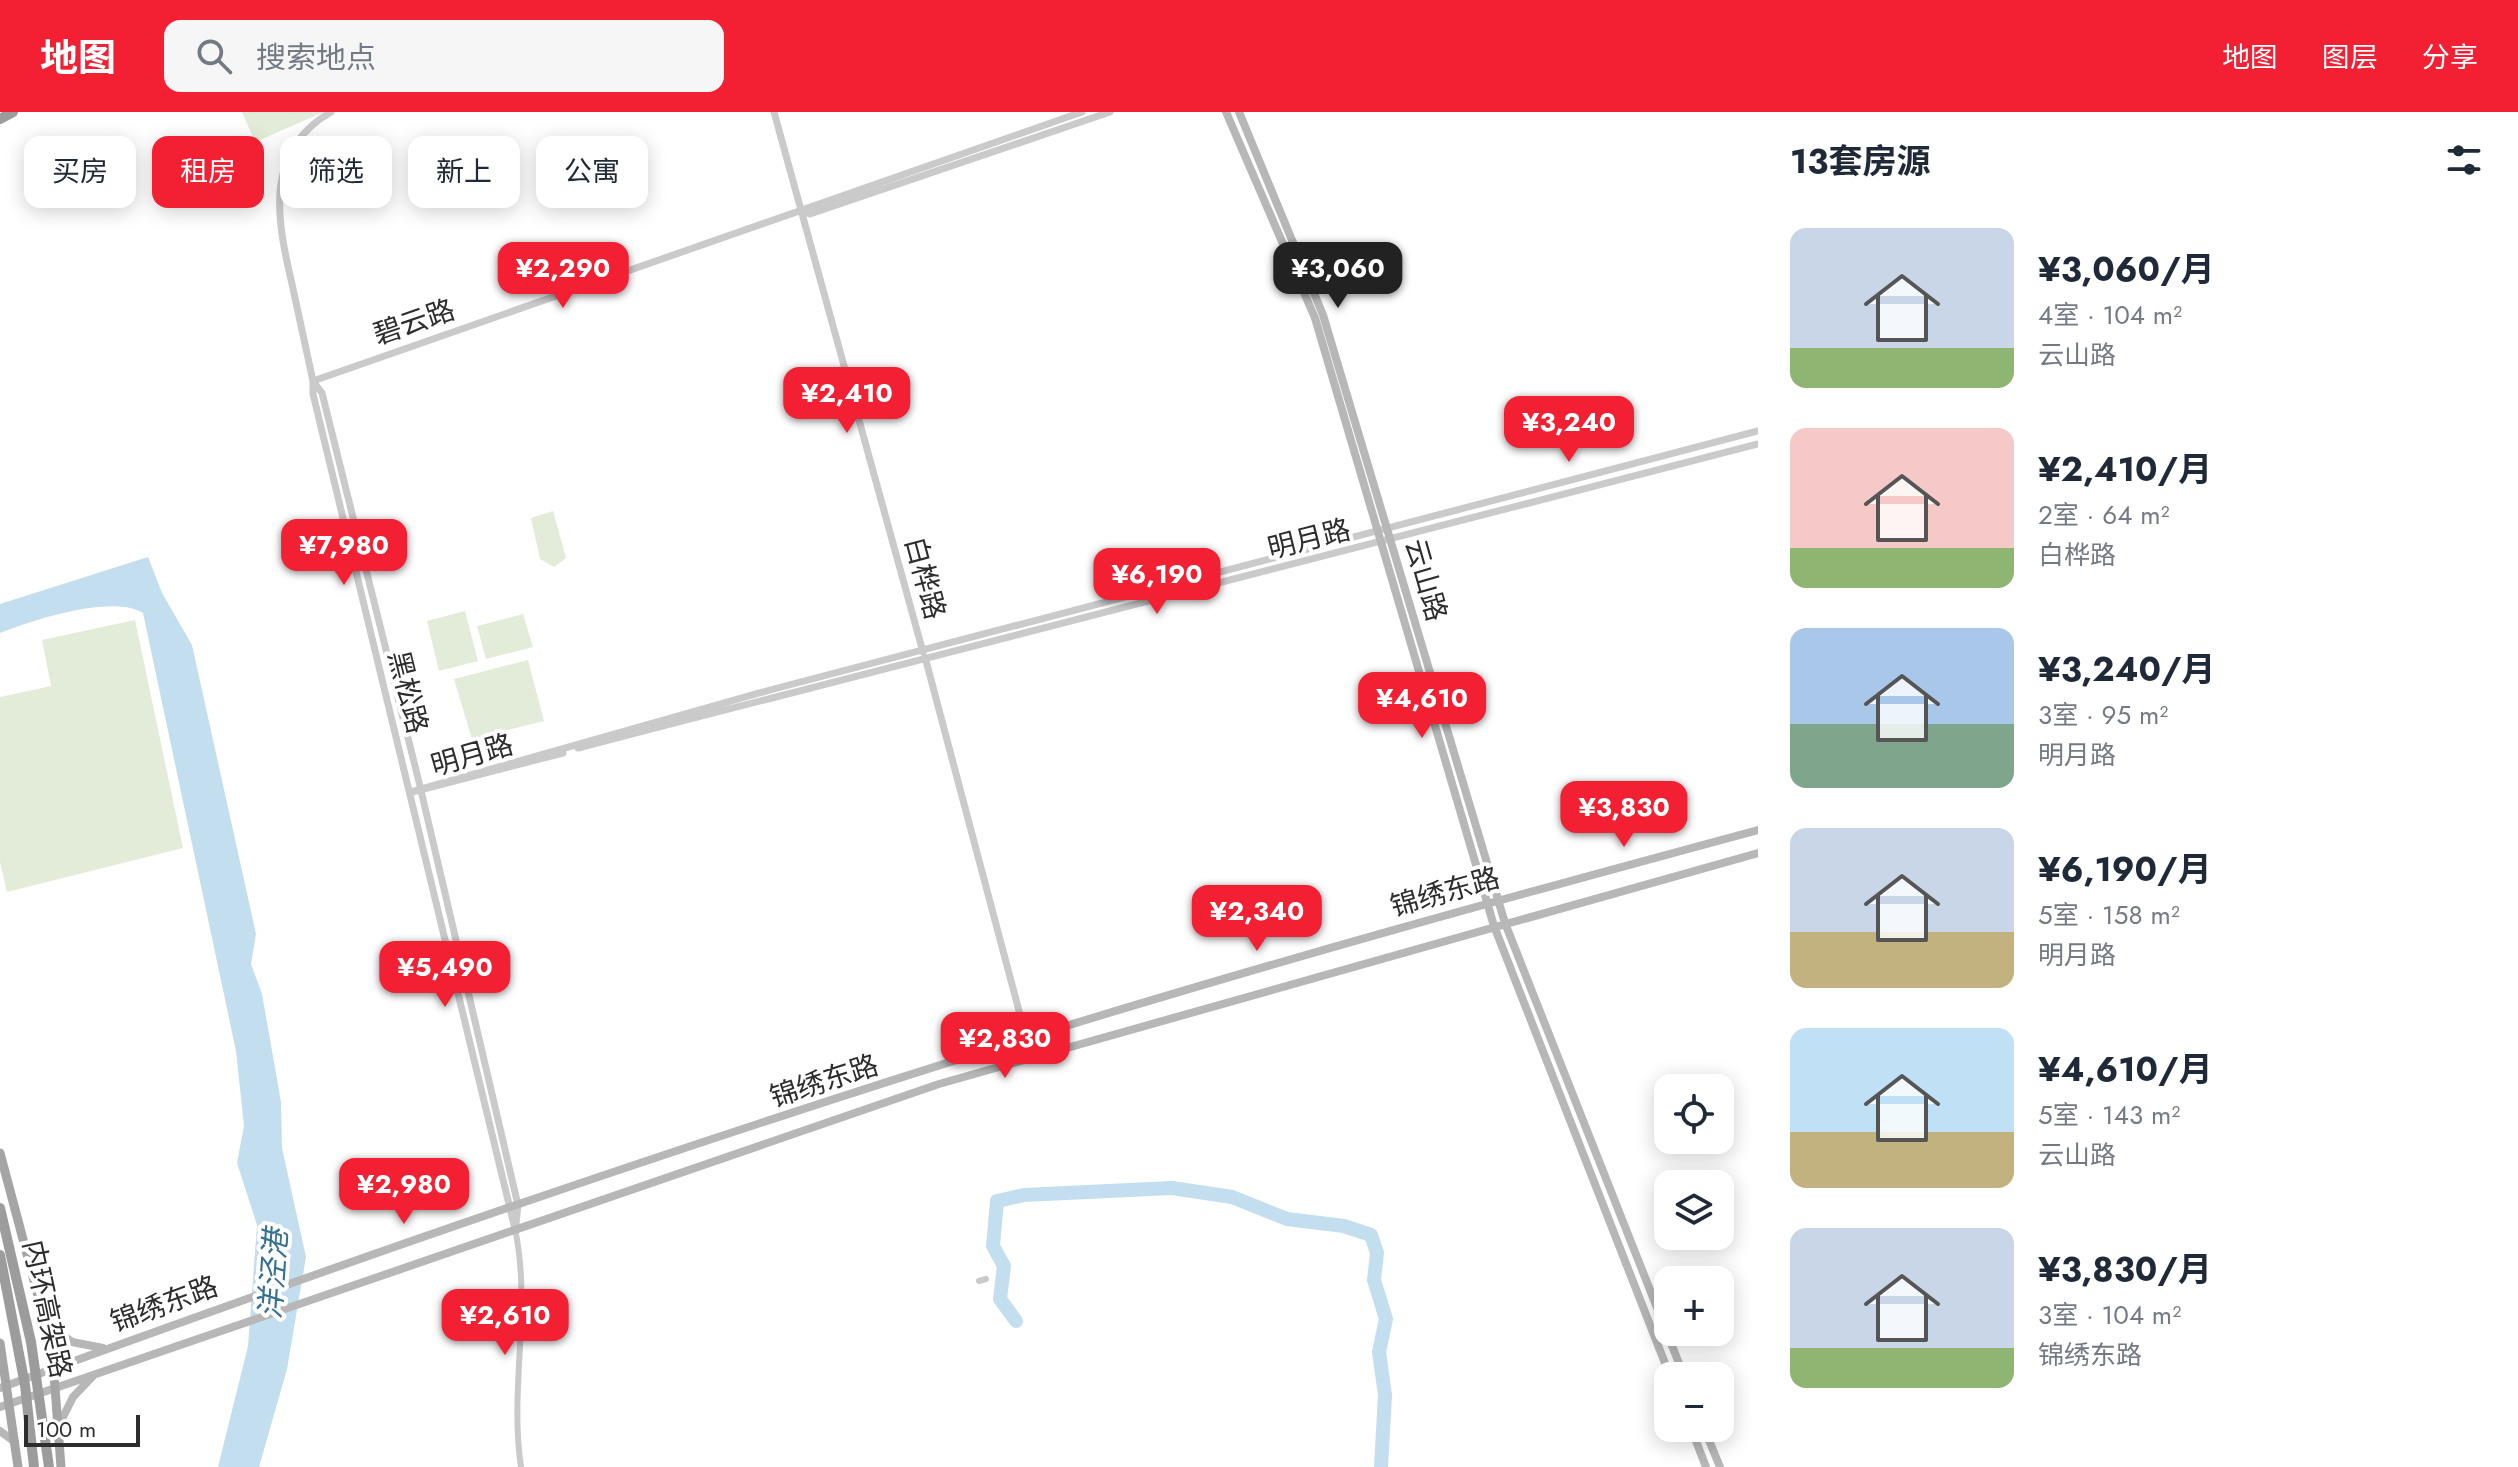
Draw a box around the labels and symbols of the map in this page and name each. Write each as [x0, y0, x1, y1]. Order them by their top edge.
pin: ¥2,290 [498, 242, 628, 310]
pin: ¥3,060 [1273, 242, 1403, 310]
street label: 碧云路 [368, 289, 460, 355]
pin: ¥2,410 [782, 367, 912, 435]
pin: ¥3,240 [1504, 396, 1634, 464]
street label: 明月路 [1263, 509, 1355, 569]
pin: ¥7,980 [279, 519, 409, 587]
street label: 白桦路 [894, 532, 956, 624]
street label: 云山路 [1395, 534, 1457, 626]
pin: ¥6,190 [1092, 548, 1222, 616]
street label: 黑松路 [378, 646, 438, 738]
pin: ¥4,610 [1357, 672, 1487, 740]
street label: 明月路 [426, 724, 518, 786]
pin: ¥3,830 [1559, 781, 1689, 849]
street label: 锦绣东路 [1386, 857, 1504, 927]
pin: ¥2,340 [1192, 885, 1322, 953]
pin: ¥5,490 [380, 941, 510, 1009]
pin: ¥2,830 [940, 1012, 1070, 1080]
street label: 锦绣东路 [764, 1044, 884, 1118]
pin: ¥2,980 [339, 1158, 469, 1226]
water label: 洋泾港 [248, 1224, 298, 1320]
street label: 内环高架路 [12, 1236, 82, 1382]
street label: 锦绣东路 [104, 1266, 224, 1342]
pin: ¥2,610 [440, 1289, 570, 1357]
scale bar [24, 1411, 140, 1447]

